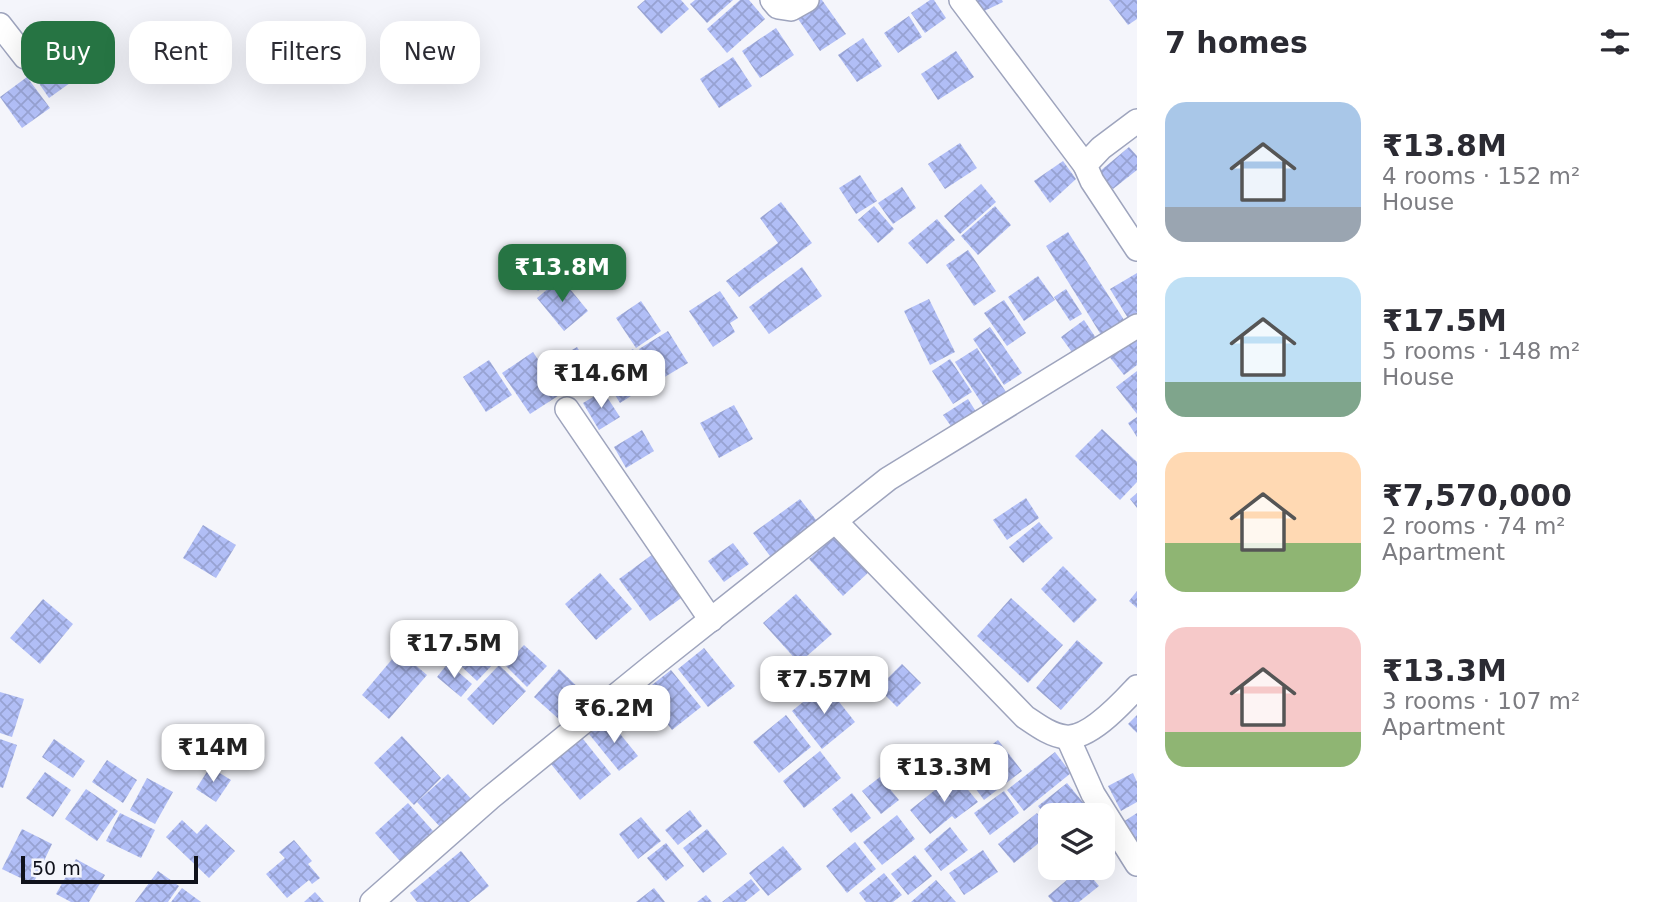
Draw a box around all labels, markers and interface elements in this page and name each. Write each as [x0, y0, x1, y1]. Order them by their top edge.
chip: Buy [21, 21, 115, 84]
chip: Rent [129, 21, 232, 84]
chip: Filters [246, 21, 366, 84]
chip: New [380, 21, 480, 84]
icon: filters [1596, 23, 1634, 61]
text: 7 homes [1165, 25, 1308, 60]
text: ₹13.8M [1382, 128, 1507, 163]
icon: home [1221, 130, 1305, 214]
text: 4 rooms · 152 m² [1382, 163, 1580, 189]
text: House [1382, 189, 1454, 215]
pin: ₹13.8M [505, 244, 619, 304]
text: ₹13.8M [514, 254, 610, 280]
text: ₹17.5M [1382, 303, 1507, 338]
icon: home [1221, 305, 1305, 389]
text: 5 rooms · 148 m² [1382, 338, 1580, 364]
pin: ₹14.6M [544, 350, 658, 410]
text: ₹14.6M [553, 360, 649, 386]
text: House [1382, 364, 1454, 390]
text: ₹7,570,000 [1382, 478, 1572, 513]
icon: home [1221, 480, 1305, 564]
text: 2 rooms · 74 m² [1382, 513, 1566, 539]
text: Apartment [1382, 539, 1505, 565]
pin: ₹17.5M [397, 620, 511, 680]
text: ₹17.5M [406, 630, 502, 656]
text: ₹13.3M [1382, 653, 1507, 688]
icon: home [1221, 655, 1305, 739]
pin: ₹7.57M [767, 656, 881, 716]
text: ₹7.57M [776, 666, 872, 692]
pin: ₹6.2M [565, 686, 663, 745]
text: 3 rooms · 107 m² [1382, 688, 1580, 714]
text: ₹6.2M [574, 695, 654, 721]
text: Apartment [1382, 714, 1505, 740]
pin: ₹14M [172, 724, 254, 784]
text: ₹14M [178, 734, 248, 760]
pin: ₹13.3M [887, 744, 1001, 804]
text: ₹13.3M [896, 754, 992, 780]
map controls [1038, 803, 1115, 880]
button: layers [1038, 803, 1115, 880]
scale bar [21, 853, 198, 885]
text: 50 m [32, 857, 81, 879]

